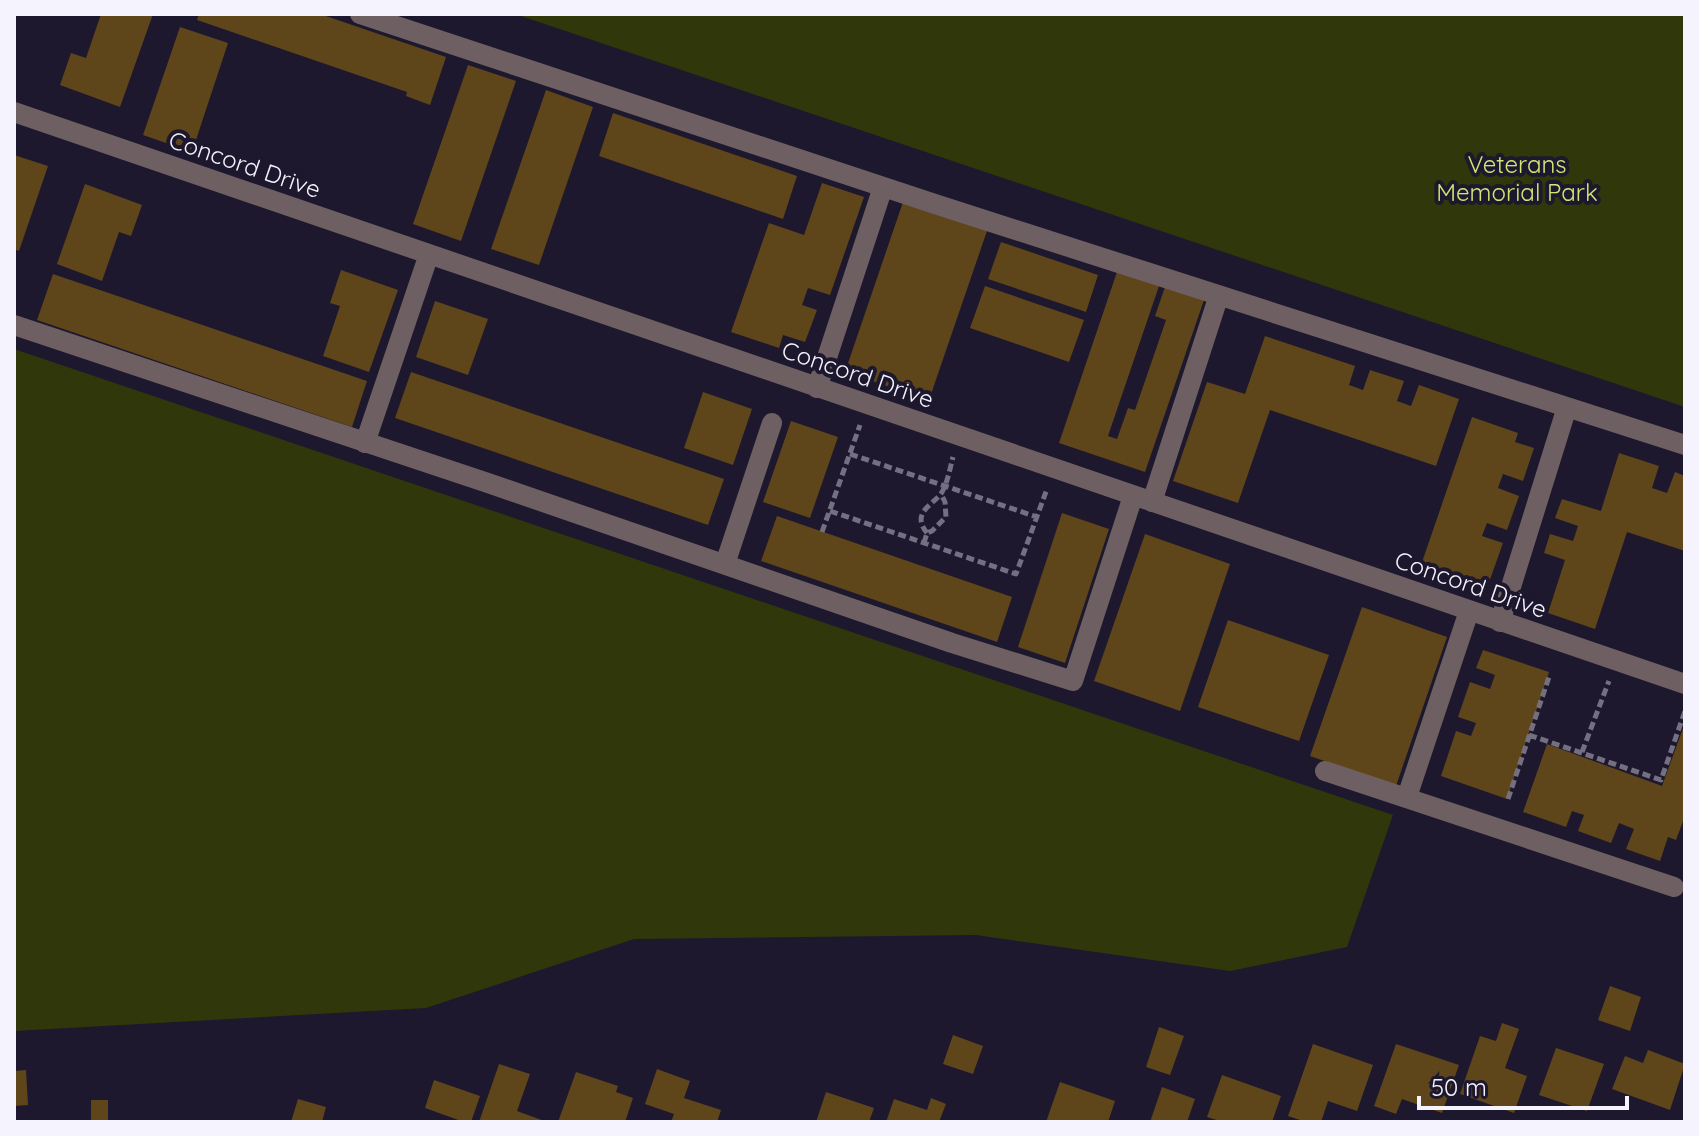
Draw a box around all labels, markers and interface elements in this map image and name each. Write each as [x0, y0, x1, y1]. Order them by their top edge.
street label: Concord Drive [165, 124, 325, 204]
park label: Veterans Memorial Park [1436, 149, 1598, 207]
street label: Concord Drive [778, 334, 938, 414]
street label: Concord Drive [1391, 544, 1551, 624]
scale bar [1419, 1060, 1627, 1110]
text: 50 m [1431, 1072, 1487, 1102]

